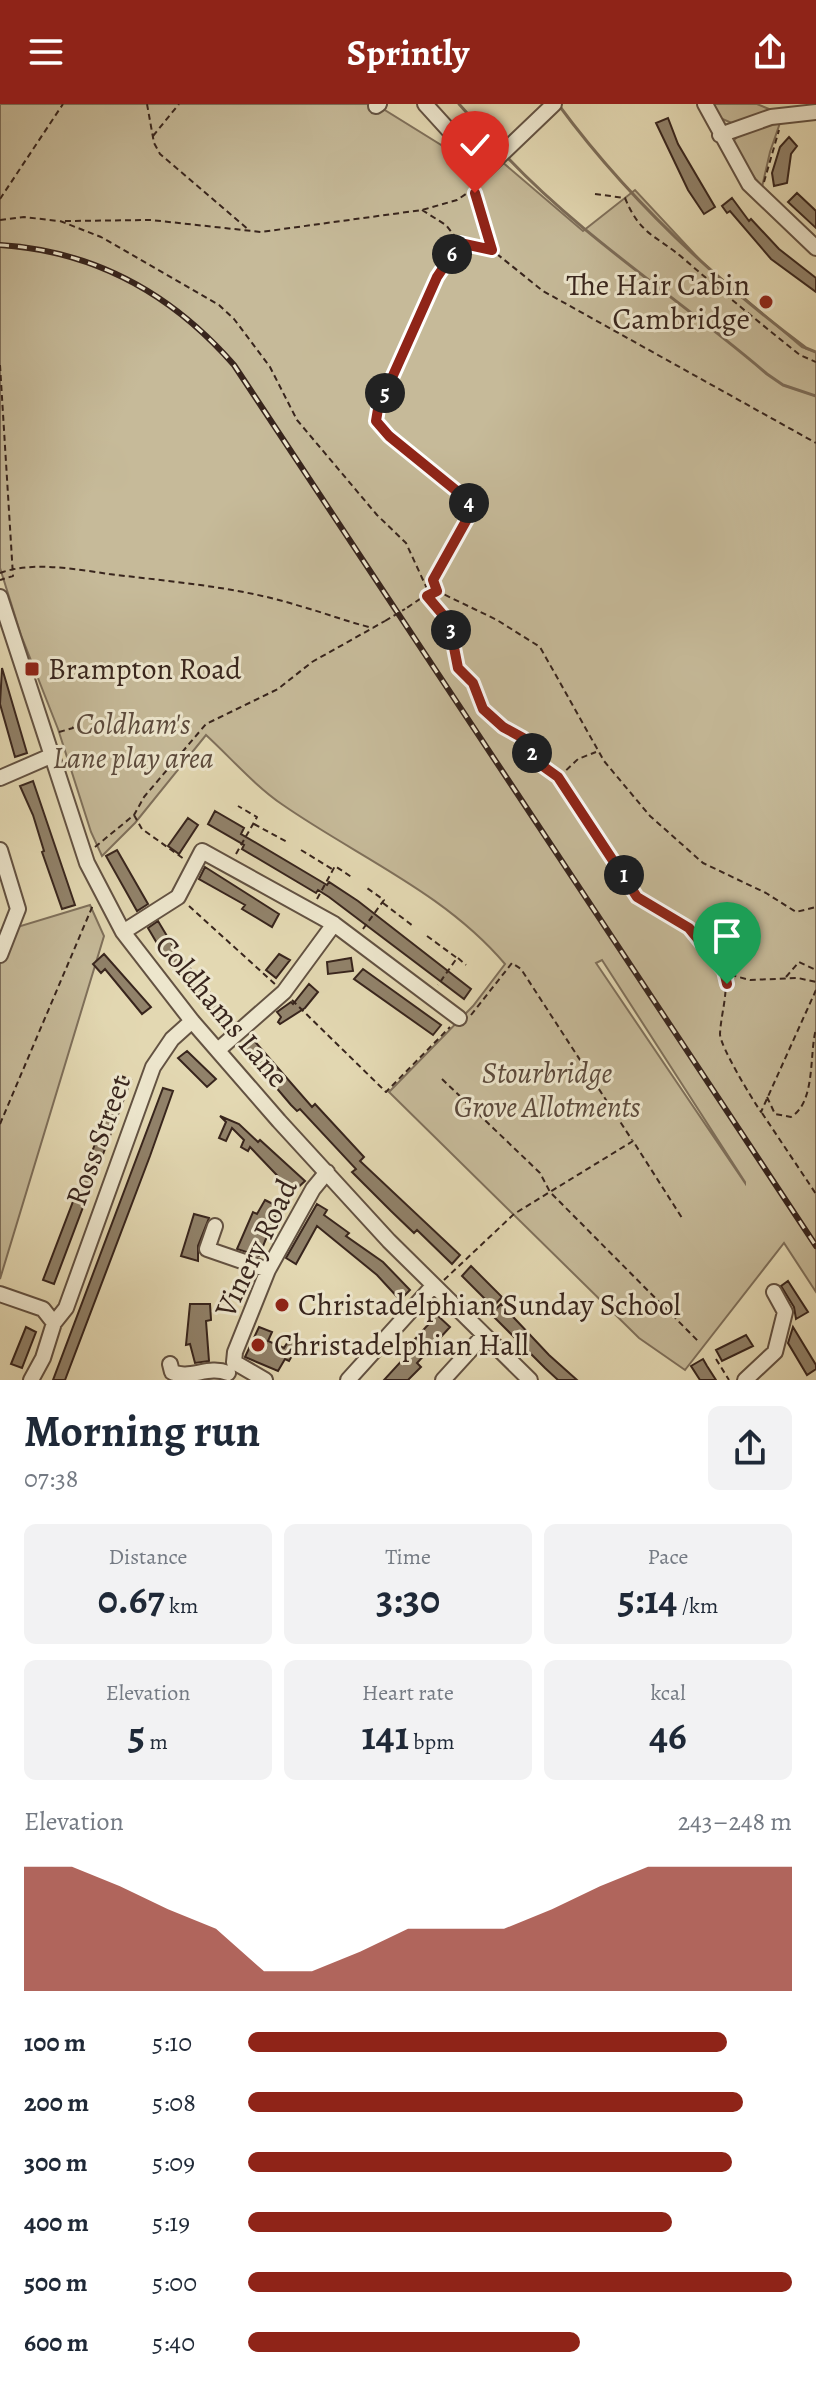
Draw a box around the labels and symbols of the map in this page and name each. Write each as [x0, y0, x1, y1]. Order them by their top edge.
pin [441, 111, 509, 193]
pin: 6 [432, 234, 472, 274]
place label: The Hair Cabin Cambridge [566, 265, 750, 339]
marker: The Hair Cabin Cambridge [757, 293, 775, 311]
pin: 5 [365, 373, 405, 413]
pin: 4 [449, 483, 489, 523]
pin: 3 [431, 610, 471, 650]
place label: Brampton Road [48, 649, 242, 689]
marker: Brampton Road [23, 660, 41, 678]
park label: Coldham's Lane play area [52, 704, 214, 778]
pin: 2 [512, 733, 552, 773]
pin: 1 [604, 855, 644, 895]
pin [693, 902, 761, 984]
street label: Coldhams Lane [146, 926, 298, 1096]
park label: Stourbridge Grove Allotments [454, 1053, 640, 1127]
street label: Ross Street [56, 1069, 140, 1211]
street label: Vinery Road [205, 1171, 307, 1325]
place label: Christadelphian Sunday School [298, 1285, 681, 1325]
marker: Christadelphian Sunday School [273, 1296, 291, 1314]
place label: Christadelphian Hall [274, 1325, 529, 1365]
marker: Christadelphian Hall [249, 1336, 267, 1354]

